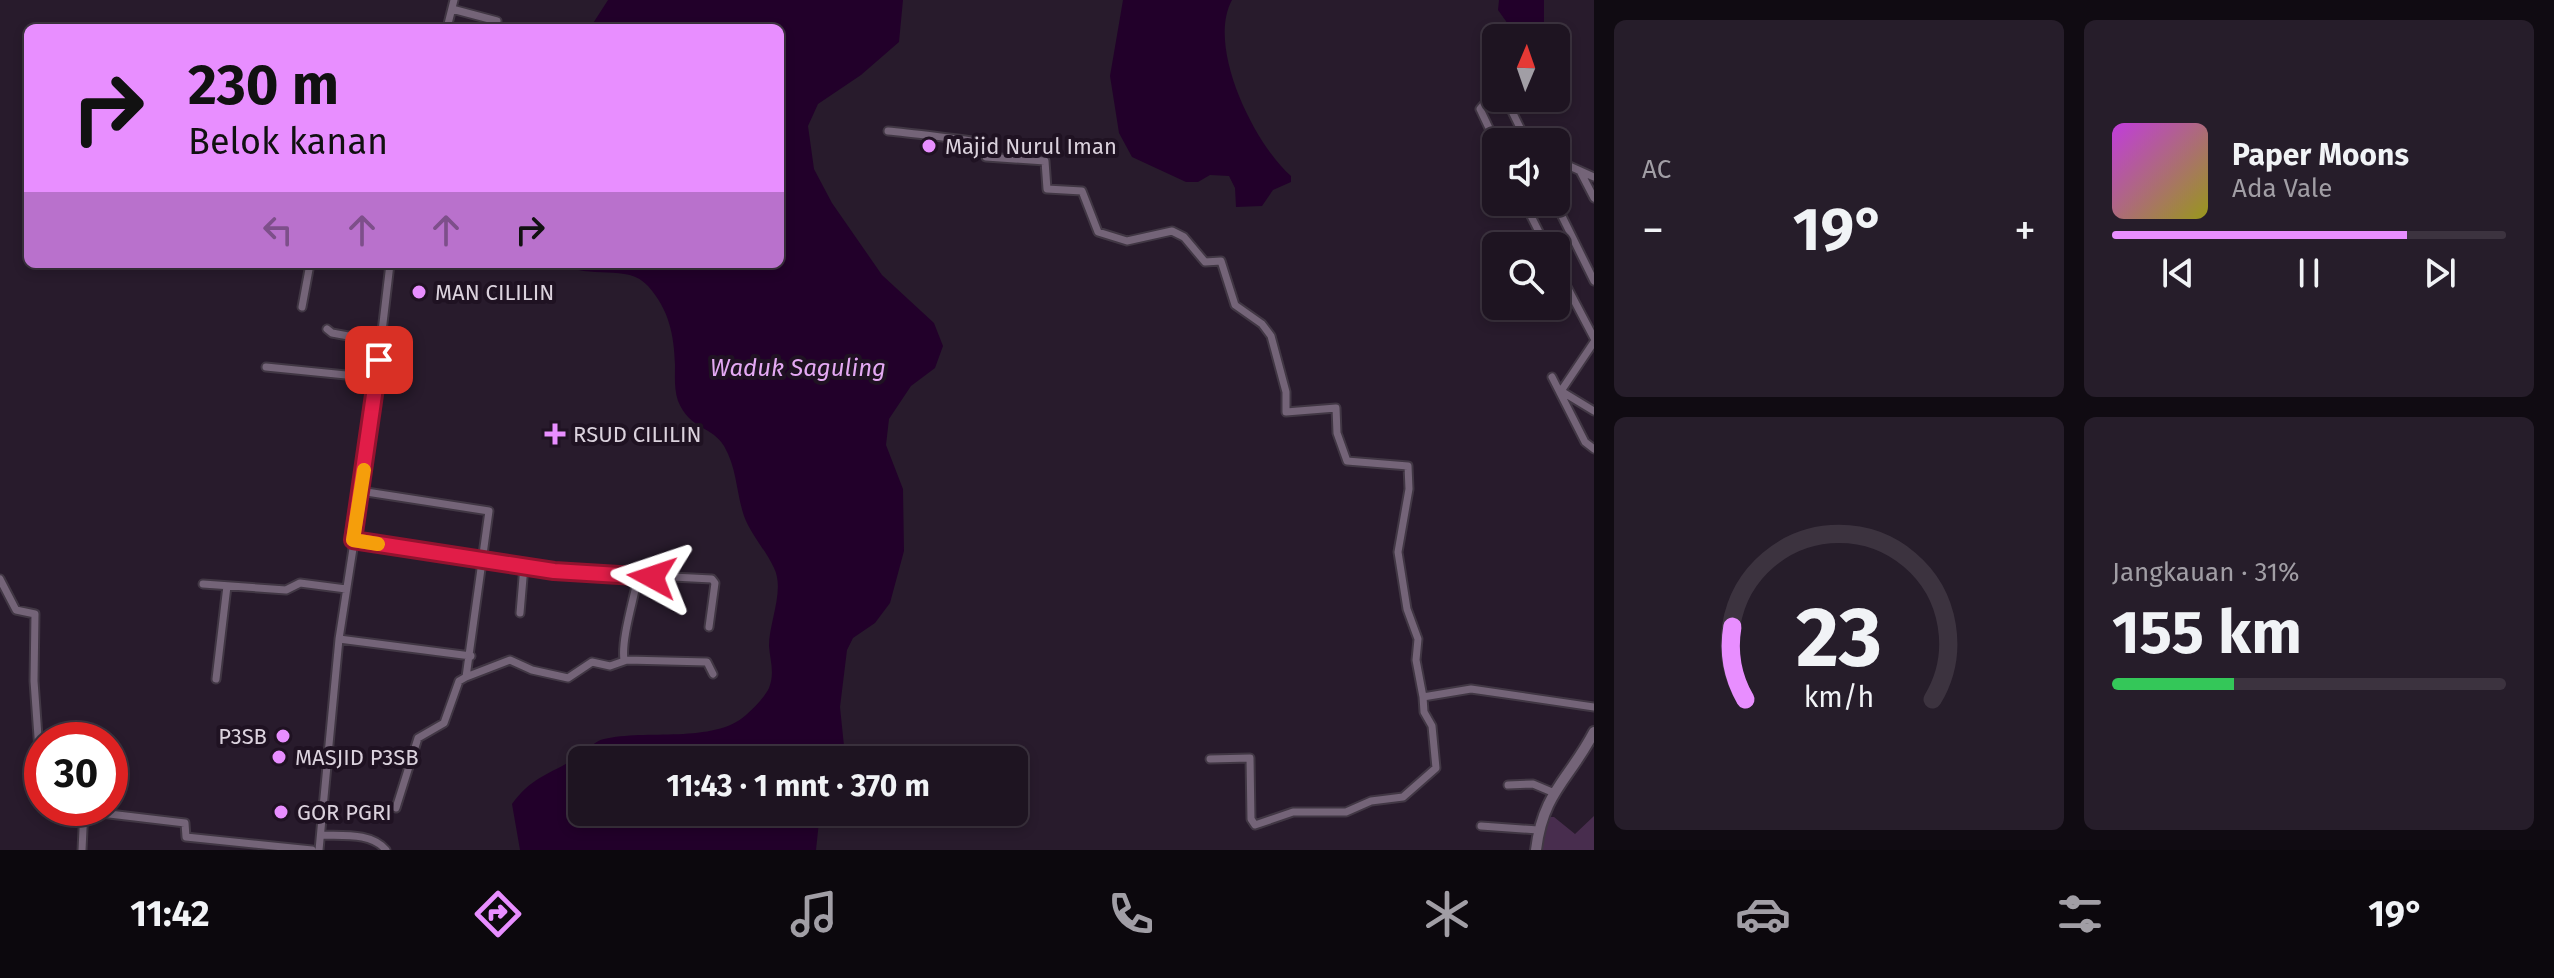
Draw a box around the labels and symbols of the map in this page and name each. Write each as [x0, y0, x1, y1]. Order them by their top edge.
north arrow [1482, 24, 1570, 112]
place label: Majid Nurul Iman [945, 133, 1117, 160]
marker: Majid Nurul Iman [920, 137, 938, 155]
place label: MAN CILILIN [435, 279, 554, 306]
marker: MAN CILILIN [410, 283, 428, 301]
pin [345, 326, 413, 394]
water label: Waduk Saguling [710, 354, 886, 382]
place label: RSUD CILILIN [573, 421, 701, 448]
marker: RSUD CILILIN [544, 423, 566, 445]
position arrow [610, 535, 694, 619]
speed limit sign: 30 [24, 722, 128, 826]
place label: P3SB [218, 723, 267, 750]
marker: P3SB [274, 727, 292, 745]
place label: MASJID P3SB [295, 744, 419, 771]
marker: MASJID P3SB [270, 748, 288, 766]
place label: GOR PGRI [297, 799, 392, 826]
marker: GOR PGRI [272, 803, 290, 821]

